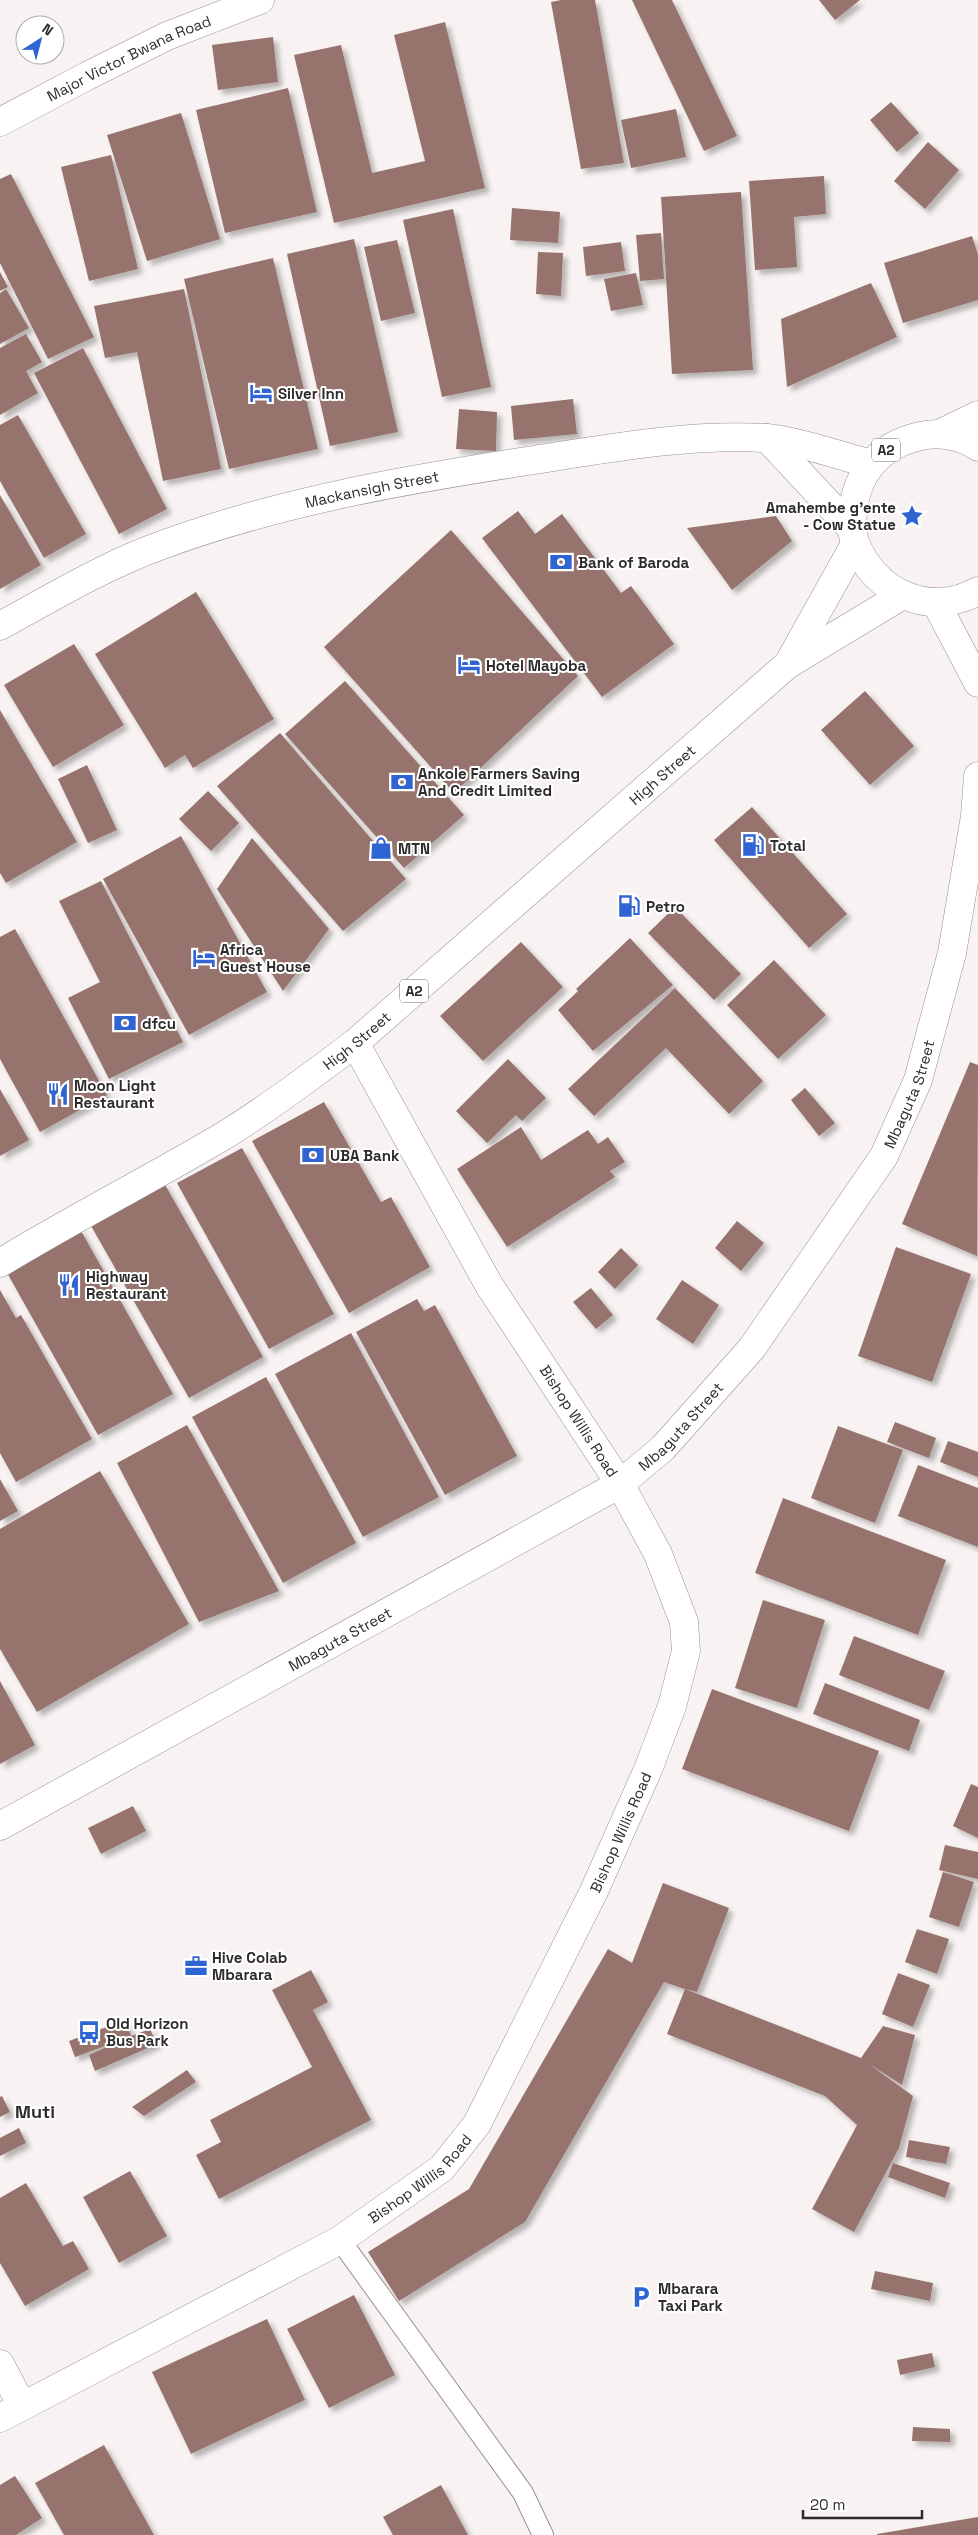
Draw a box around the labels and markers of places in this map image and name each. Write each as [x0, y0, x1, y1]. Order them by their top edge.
hotel icon: Silver Inn [248, 380, 274, 406]
place label: Silver Inn [278, 384, 344, 403]
place label: Amahembe g'ente - Cow Statue [766, 498, 896, 534]
place icon: Amahembe g'ente - Cow Statue [899, 503, 925, 529]
bank icon: Bank of Baroda [548, 549, 574, 575]
place label: Bank of Baroda [578, 553, 689, 572]
hotel icon: Hotel Mayoba [456, 652, 482, 678]
place label: Hotel Mayoba [486, 656, 586, 675]
place label: Ankole Farmers Saving And Credit Limited [418, 764, 580, 800]
bank icon: Ankole Farmers Saving And Credit Limited [389, 769, 415, 795]
fuel station icon: Total [740, 832, 766, 858]
shop icon: MTN [368, 835, 394, 861]
place label: Total [770, 836, 806, 855]
place label: MTN [398, 839, 430, 858]
fuel station icon: Petro [616, 893, 642, 919]
place label: Petro [646, 897, 685, 916]
place label: Africa Guest House [220, 940, 311, 976]
hotel icon: Africa Guest House [191, 945, 217, 971]
bank icon: dfcu [112, 1010, 138, 1036]
place label: dfcu [142, 1014, 176, 1033]
place label: Moon Light Restaurant [74, 1076, 156, 1112]
restaurant icon: Moon Light Restaurant [45, 1081, 71, 1107]
bank icon: UBA Bank [300, 1142, 326, 1168]
place label: UBA Bank [330, 1146, 400, 1165]
place label: Highway Restaurant [86, 1267, 167, 1303]
restaurant icon: Highway Restaurant [56, 1272, 82, 1298]
place label: Hive Colab Mbarara [212, 1948, 287, 1984]
office icon: Hive Colab Mbarara [183, 1953, 209, 1979]
place label: Old Horizon Bus Park [106, 2014, 189, 2050]
bus stop icon: Old Horizon Bus Park [76, 2019, 102, 2045]
place label: Mbarara Taxi Park [658, 2279, 723, 2315]
parking icon: Mbarara Taxi Park [628, 2284, 654, 2310]

